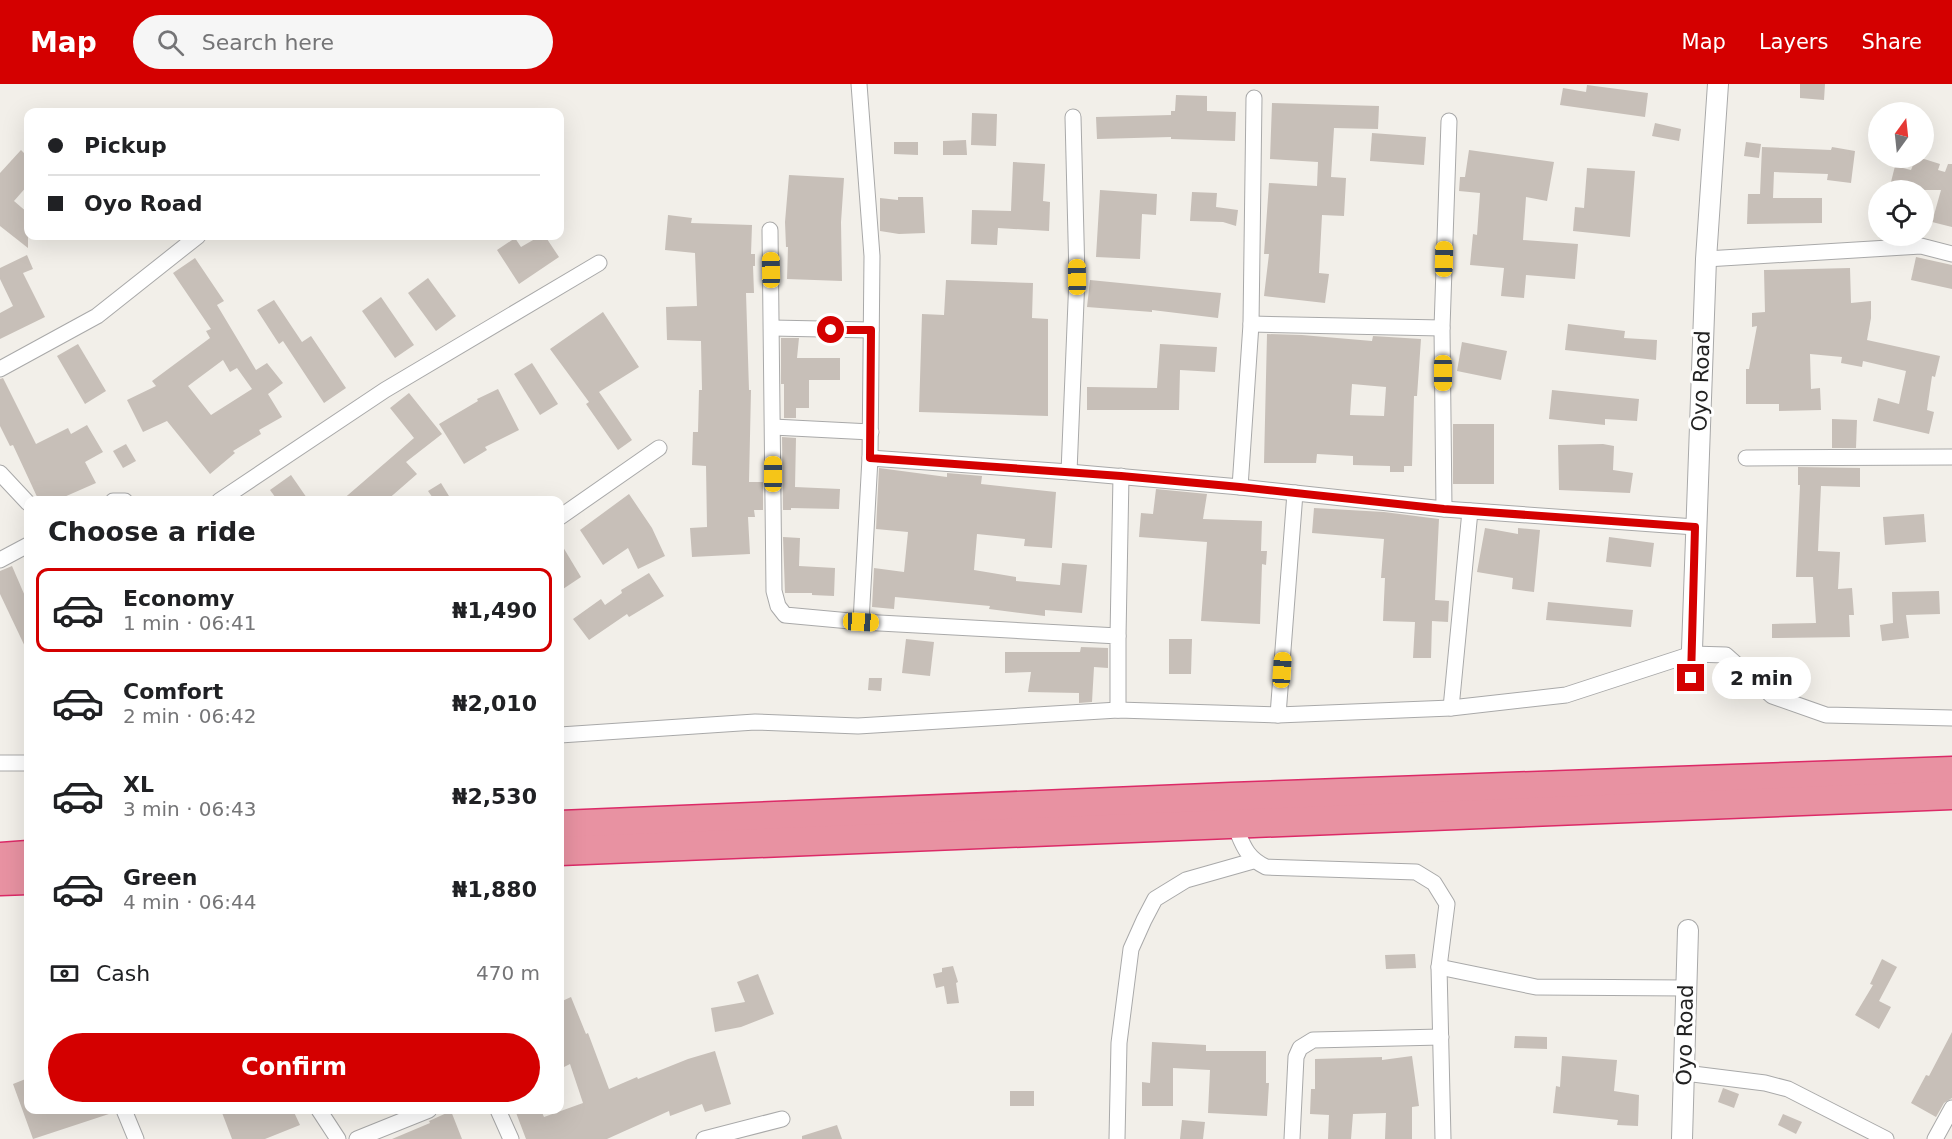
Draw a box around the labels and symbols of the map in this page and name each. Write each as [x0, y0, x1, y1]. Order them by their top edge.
north arrow [1868, 102, 1934, 168]
car [1435, 241, 1453, 277]
car [762, 252, 780, 288]
car [1068, 259, 1086, 295]
route start [817, 316, 844, 343]
street label: Oyo Road [1687, 330, 1715, 432]
car [1434, 355, 1452, 391]
car [764, 456, 782, 492]
car [843, 612, 879, 632]
car [1272, 651, 1292, 689]
callout: 2 min [1712, 657, 1811, 699]
route end [1677, 664, 1704, 691]
street label: Oyo Road [1672, 984, 1698, 1086]

